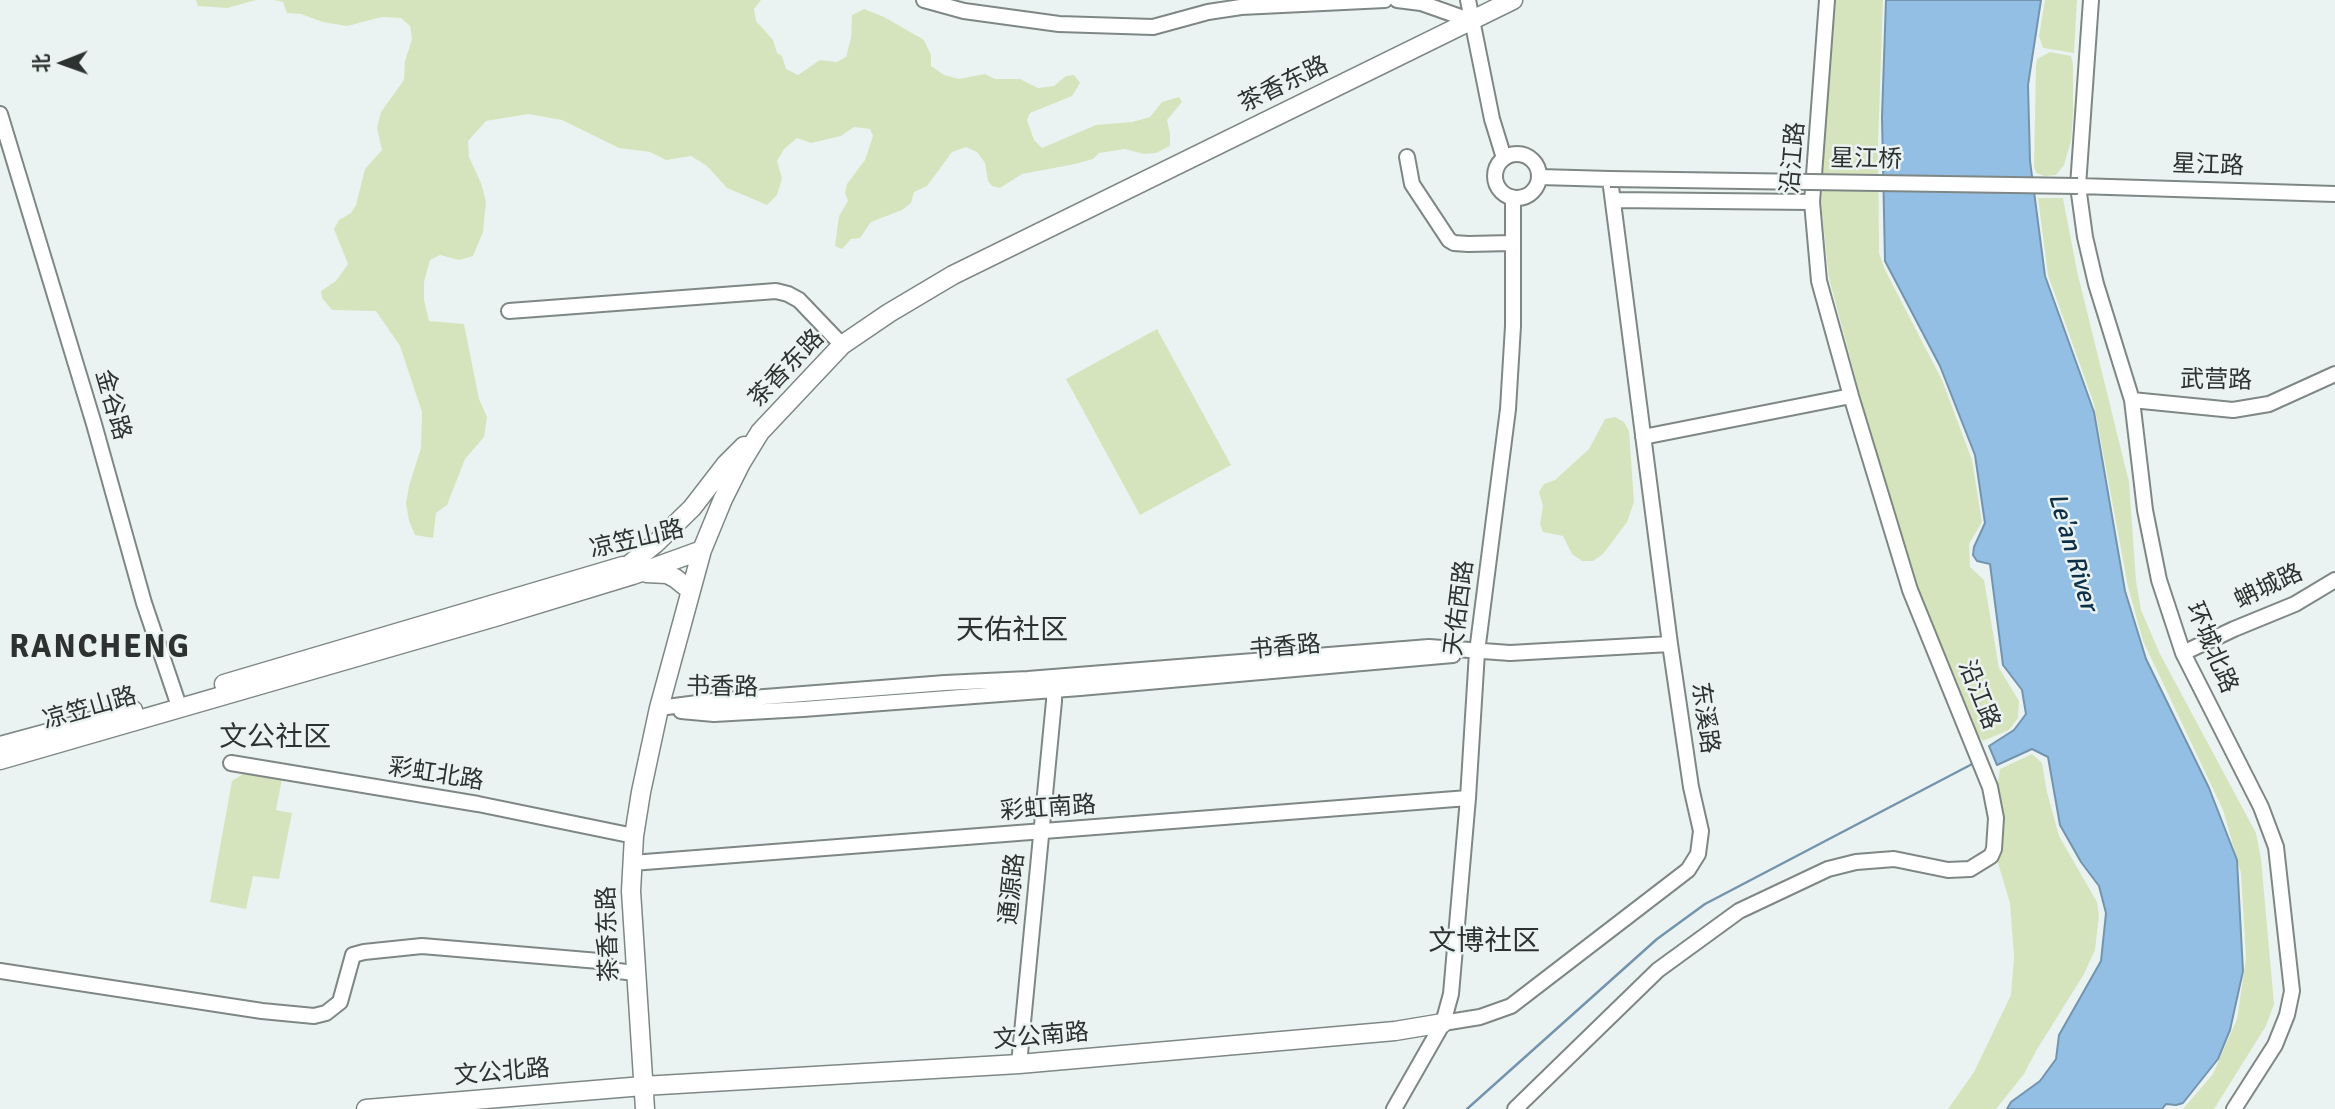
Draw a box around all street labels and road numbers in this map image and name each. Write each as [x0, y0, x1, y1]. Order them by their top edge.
street label: 茶香东路 [1235, 51, 1333, 119]
street label: 沿江路 [1777, 121, 1811, 195]
street label: 星江桥 [1830, 145, 1902, 175]
street label: 星江路 [2172, 150, 2244, 182]
street label: 茶香东路 [743, 324, 831, 414]
street label: 金谷路 [88, 366, 136, 444]
street label: 武营路 [2180, 366, 2252, 396]
street label: 凉笠山路 [587, 515, 687, 565]
street label: 天佑西路 [1440, 559, 1480, 657]
street label: 蚺城路 [2230, 559, 2308, 615]
street label: 环城北路 [2179, 598, 2243, 698]
street label: 书香路 [1248, 631, 1322, 665]
street label: 沿江路 [1951, 656, 2005, 734]
street label: 书香路 [686, 673, 758, 703]
street label: 东溪路 [1685, 680, 1723, 756]
street label: 凉笠山路 [40, 682, 140, 736]
street label: 彩虹北路 [386, 753, 486, 797]
street label: 彩虹南路 [999, 791, 1097, 827]
street label: 通源路 [995, 852, 1031, 926]
street label: 茶香东路 [593, 886, 625, 982]
street label: 文公南路 [992, 1018, 1090, 1056]
street label: 文公北路 [453, 1054, 551, 1092]

